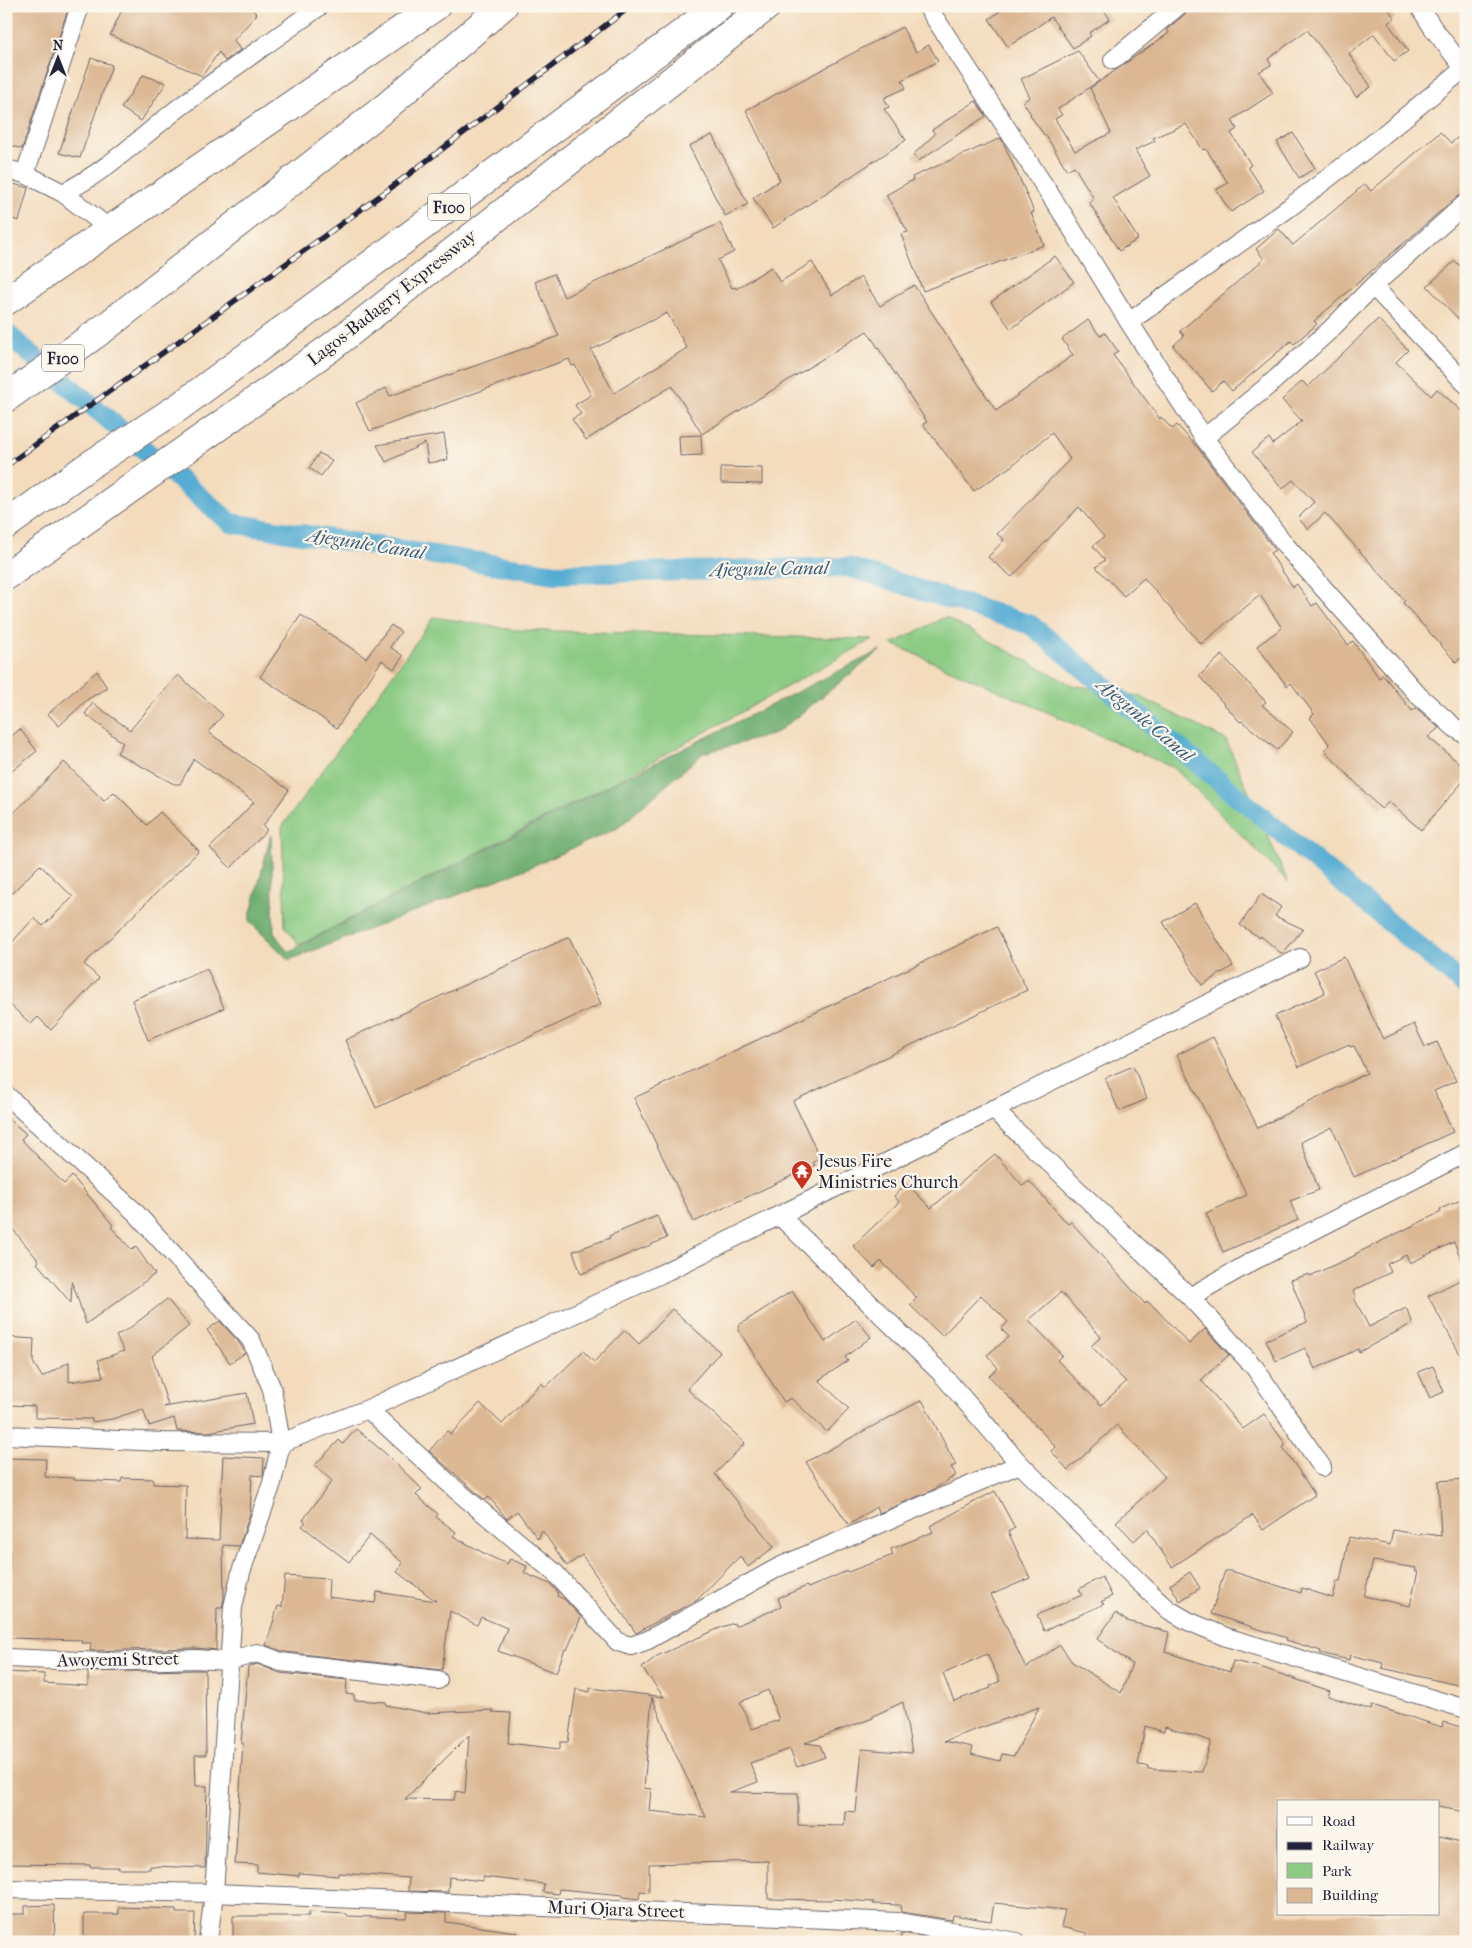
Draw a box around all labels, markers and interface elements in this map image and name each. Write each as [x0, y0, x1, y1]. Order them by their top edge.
north arrow [32, 32, 82, 82]
text: N [53, 37, 64, 54]
road number: F100 [428, 193, 470, 220]
street label: Lagos-Badagry Expressway [303, 225, 482, 371]
road number: F100 [42, 344, 84, 372]
water label: Ajegunle Canal [304, 524, 429, 564]
water label: Ajegunle Canal [708, 557, 831, 581]
water label: Ajegunle Canal [1091, 672, 1199, 768]
place label: Jesus Fire Ministries Church [816, 1151, 959, 1193]
temple icon: Jesus Fire Ministries Church [790, 1159, 814, 1190]
street label: Awoyemi Street [56, 1648, 180, 1672]
legend [1277, 1800, 1440, 1916]
text: Road [1322, 1812, 1356, 1830]
text: Railway [1322, 1836, 1375, 1854]
text: Park [1322, 1862, 1352, 1880]
text: Building [1322, 1886, 1379, 1904]
street label: Muri Ojara Street [547, 1897, 686, 1923]

